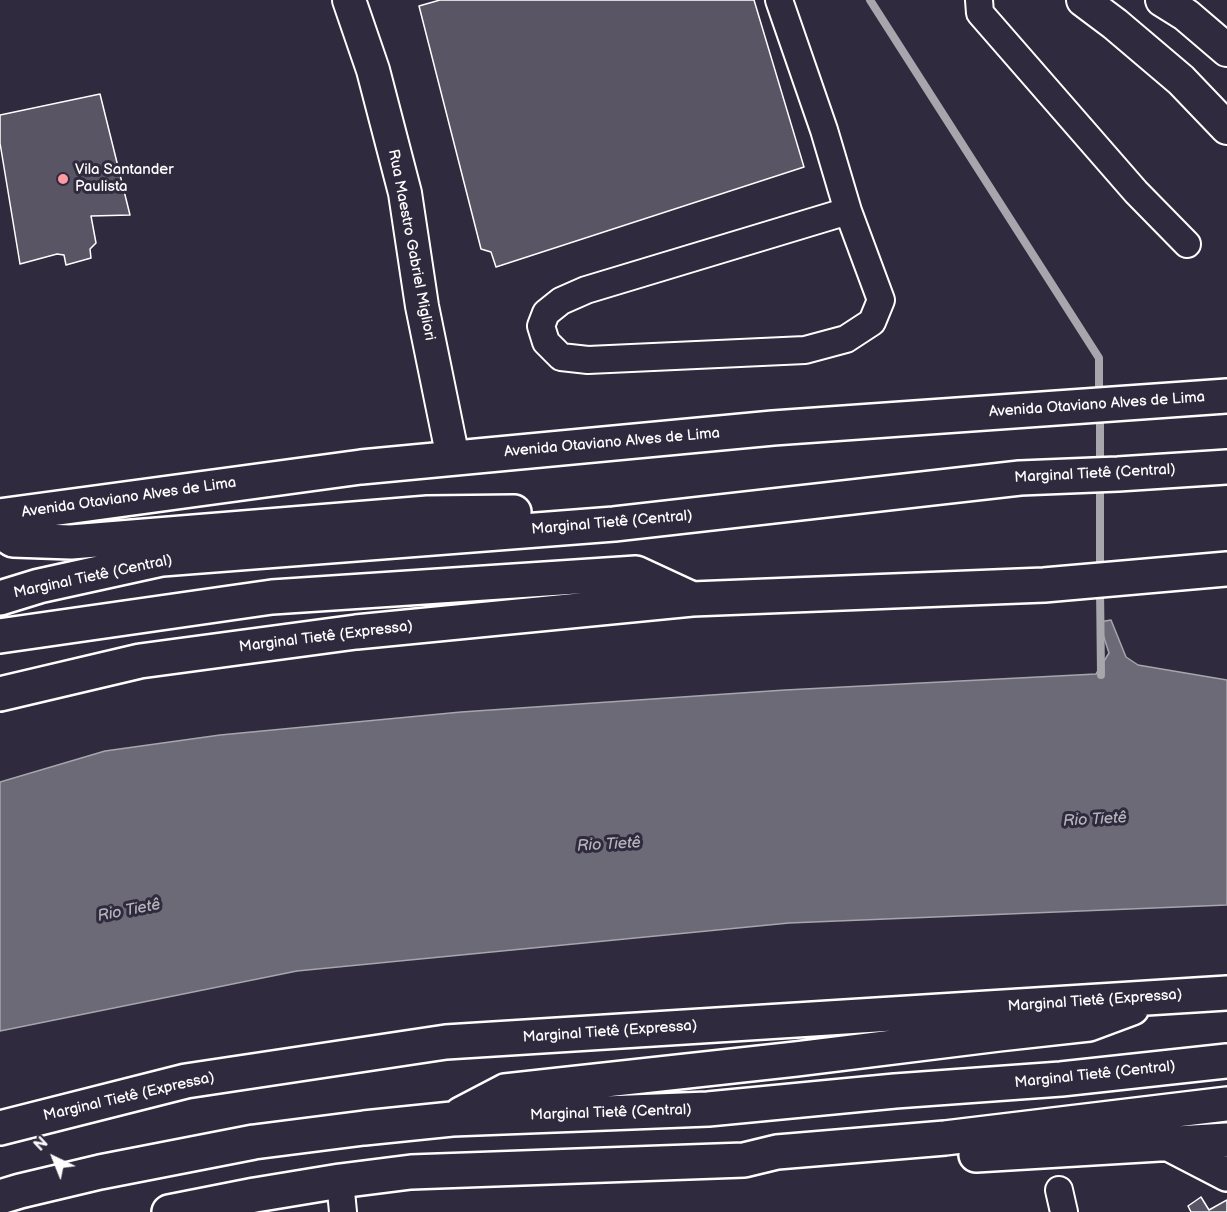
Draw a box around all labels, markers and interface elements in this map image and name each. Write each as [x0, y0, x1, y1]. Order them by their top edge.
street label: Rua Maestro Gabriel Migliori [384, 148, 438, 342]
place label: Vila Santander Paulista [75, 161, 174, 196]
marker: Vila Santander Paulista [56, 172, 70, 186]
street label: Avenida Otaviano Alves de Lima [988, 388, 1206, 422]
street label: Avenida Otaviano Alves de Lima [503, 425, 721, 461]
street label: Marginal Tietê (Central) [1014, 461, 1176, 487]
street label: Avenida Otaviano Alves de Lima [21, 474, 237, 522]
street label: Marginal Tietê (Central) [531, 507, 693, 539]
street label: Marginal Tietê (Central) [12, 551, 174, 603]
street label: Marginal Tietê (Expressa) [238, 617, 414, 657]
water label: Rio Tietê [1063, 809, 1127, 831]
water label: Rio Tietê [577, 834, 641, 856]
water label: Rio Tietê [96, 895, 162, 927]
street label: Marginal Tietê (Expressa) [1007, 986, 1183, 1016]
street label: Marginal Tietê (Expressa) [522, 1017, 698, 1047]
street label: Marginal Tietê (Central) [1014, 1058, 1176, 1092]
street label: Marginal Tietê (Expressa) [42, 1069, 216, 1125]
street label: Marginal Tietê (Central) [530, 1101, 692, 1125]
north arrow [24, 1128, 84, 1188]
text: N [31, 1133, 52, 1156]

